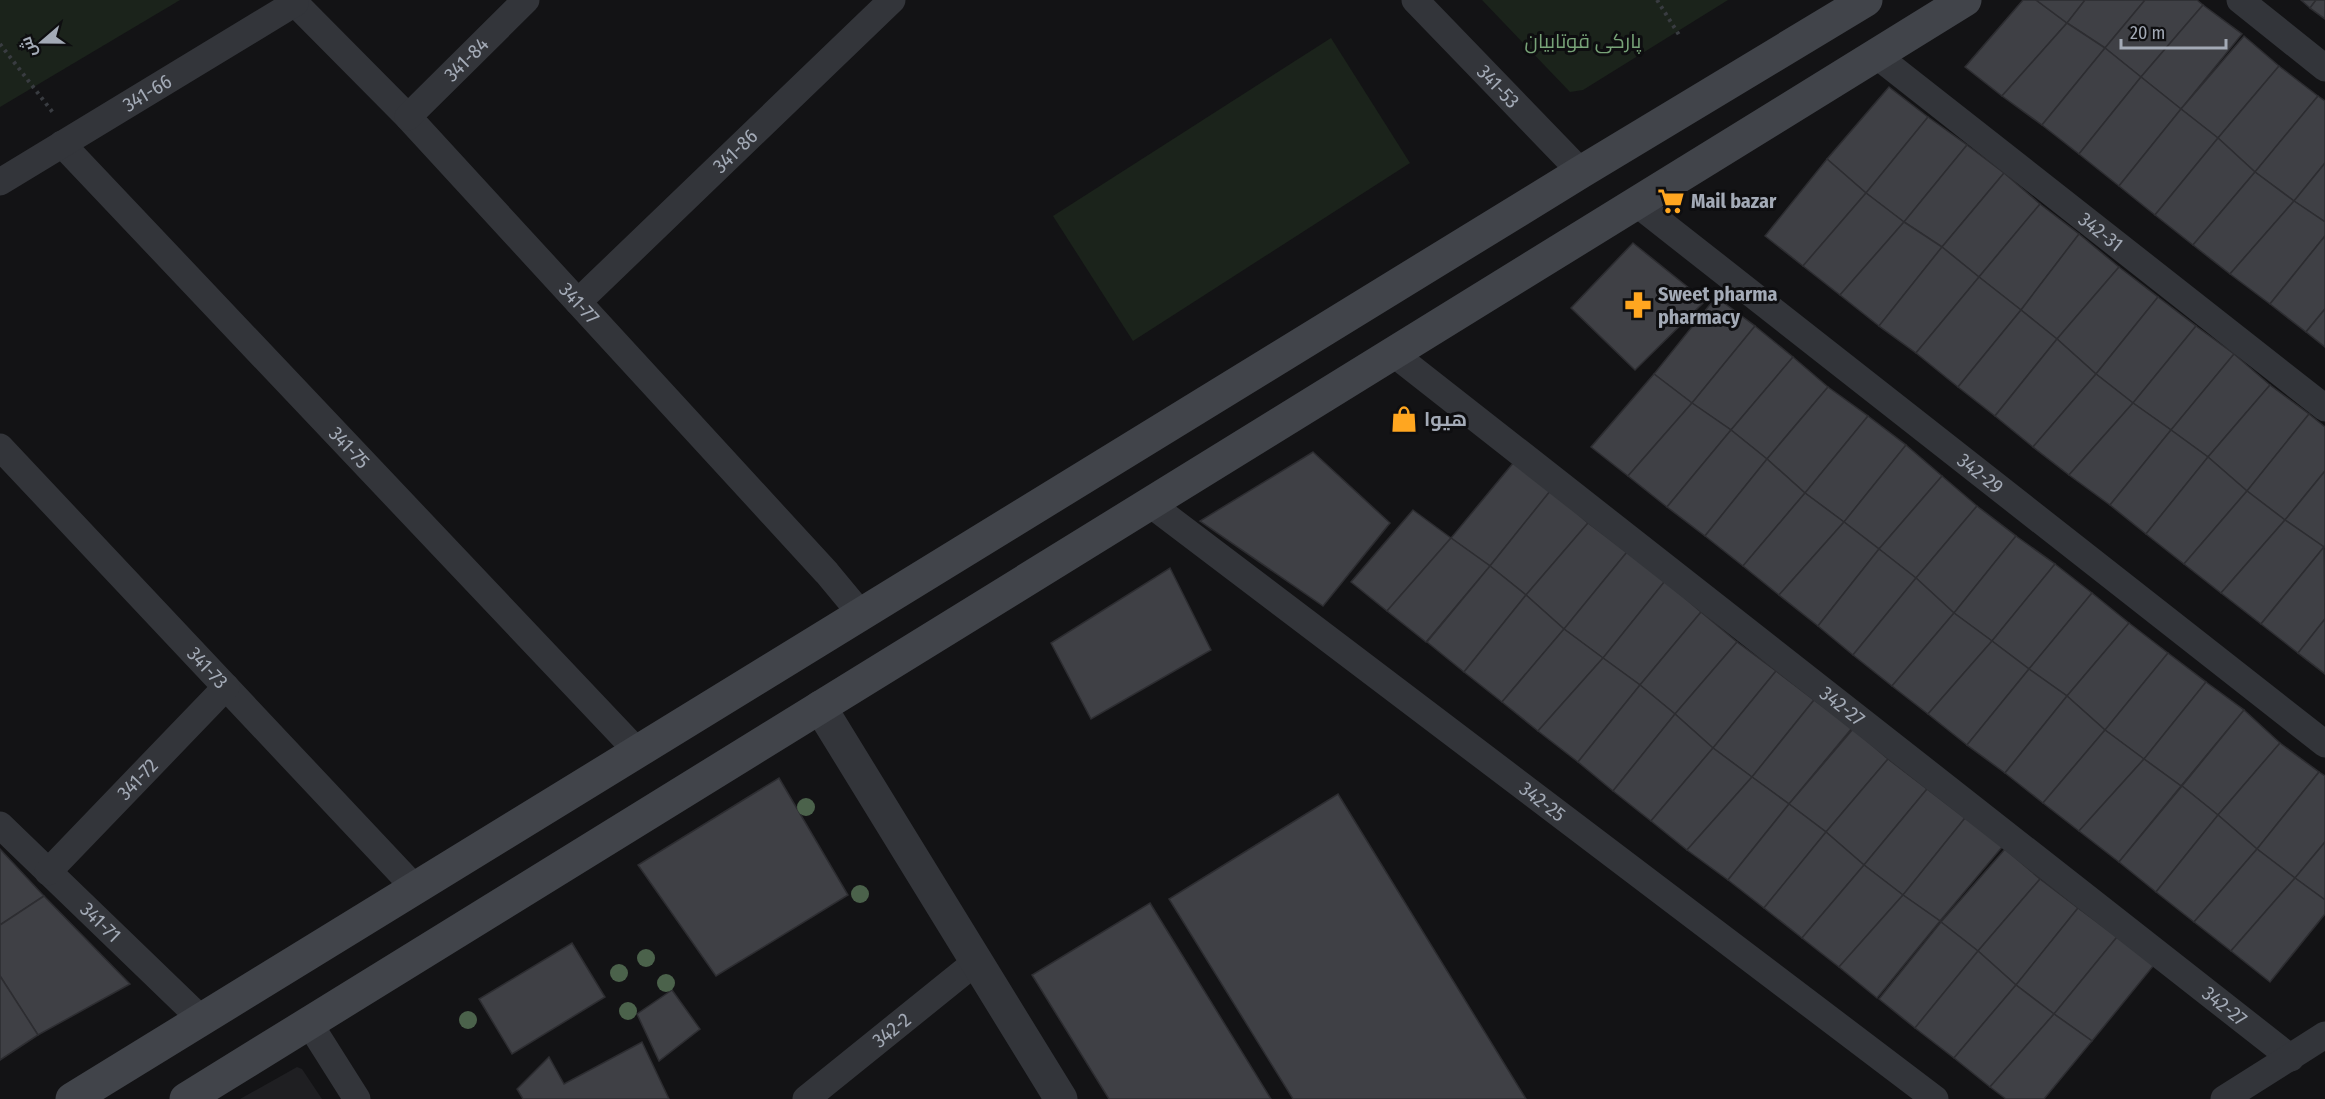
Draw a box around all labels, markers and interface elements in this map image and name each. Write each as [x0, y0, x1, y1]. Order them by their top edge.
north arrow [12, 12, 72, 72]
scale bar [2121, 12, 2226, 50]
text: 20 m [2130, 22, 2165, 44]
park label: پارکی قوتابیان [1525, 29, 1642, 54]
street label: 341-84 [439, 32, 494, 86]
text: ش [16, 34, 41, 60]
street label: 341-53 [1472, 60, 1525, 113]
street label: 341-66 [118, 69, 176, 117]
street label: 341-86 [708, 124, 762, 178]
supermarket icon: Mail bazar [1656, 186, 1686, 216]
place label: Mail bazar [1691, 189, 1777, 213]
street label: 342-31 [2074, 207, 2128, 257]
street label: 341-77 [554, 278, 604, 329]
place label: Sweet pharma pharmacy [1658, 282, 1777, 329]
pharmacy icon: Sweet pharma pharmacy [1623, 290, 1653, 320]
shop icon: هيوا [1389, 404, 1419, 434]
place label: هيوا [1424, 407, 1467, 431]
street label: 341-75 [324, 422, 375, 473]
street label: 342-29 [1953, 448, 2008, 499]
street label: 341-73 [182, 642, 233, 694]
street label: 342-27 [1815, 681, 1870, 731]
street label: 341-72 [112, 753, 163, 805]
street label: 342-25 [1515, 776, 1570, 827]
street label: 341-71 [75, 897, 126, 947]
street label: 342-27 [2198, 981, 2252, 1031]
street label: 342-2 [868, 1007, 916, 1052]

